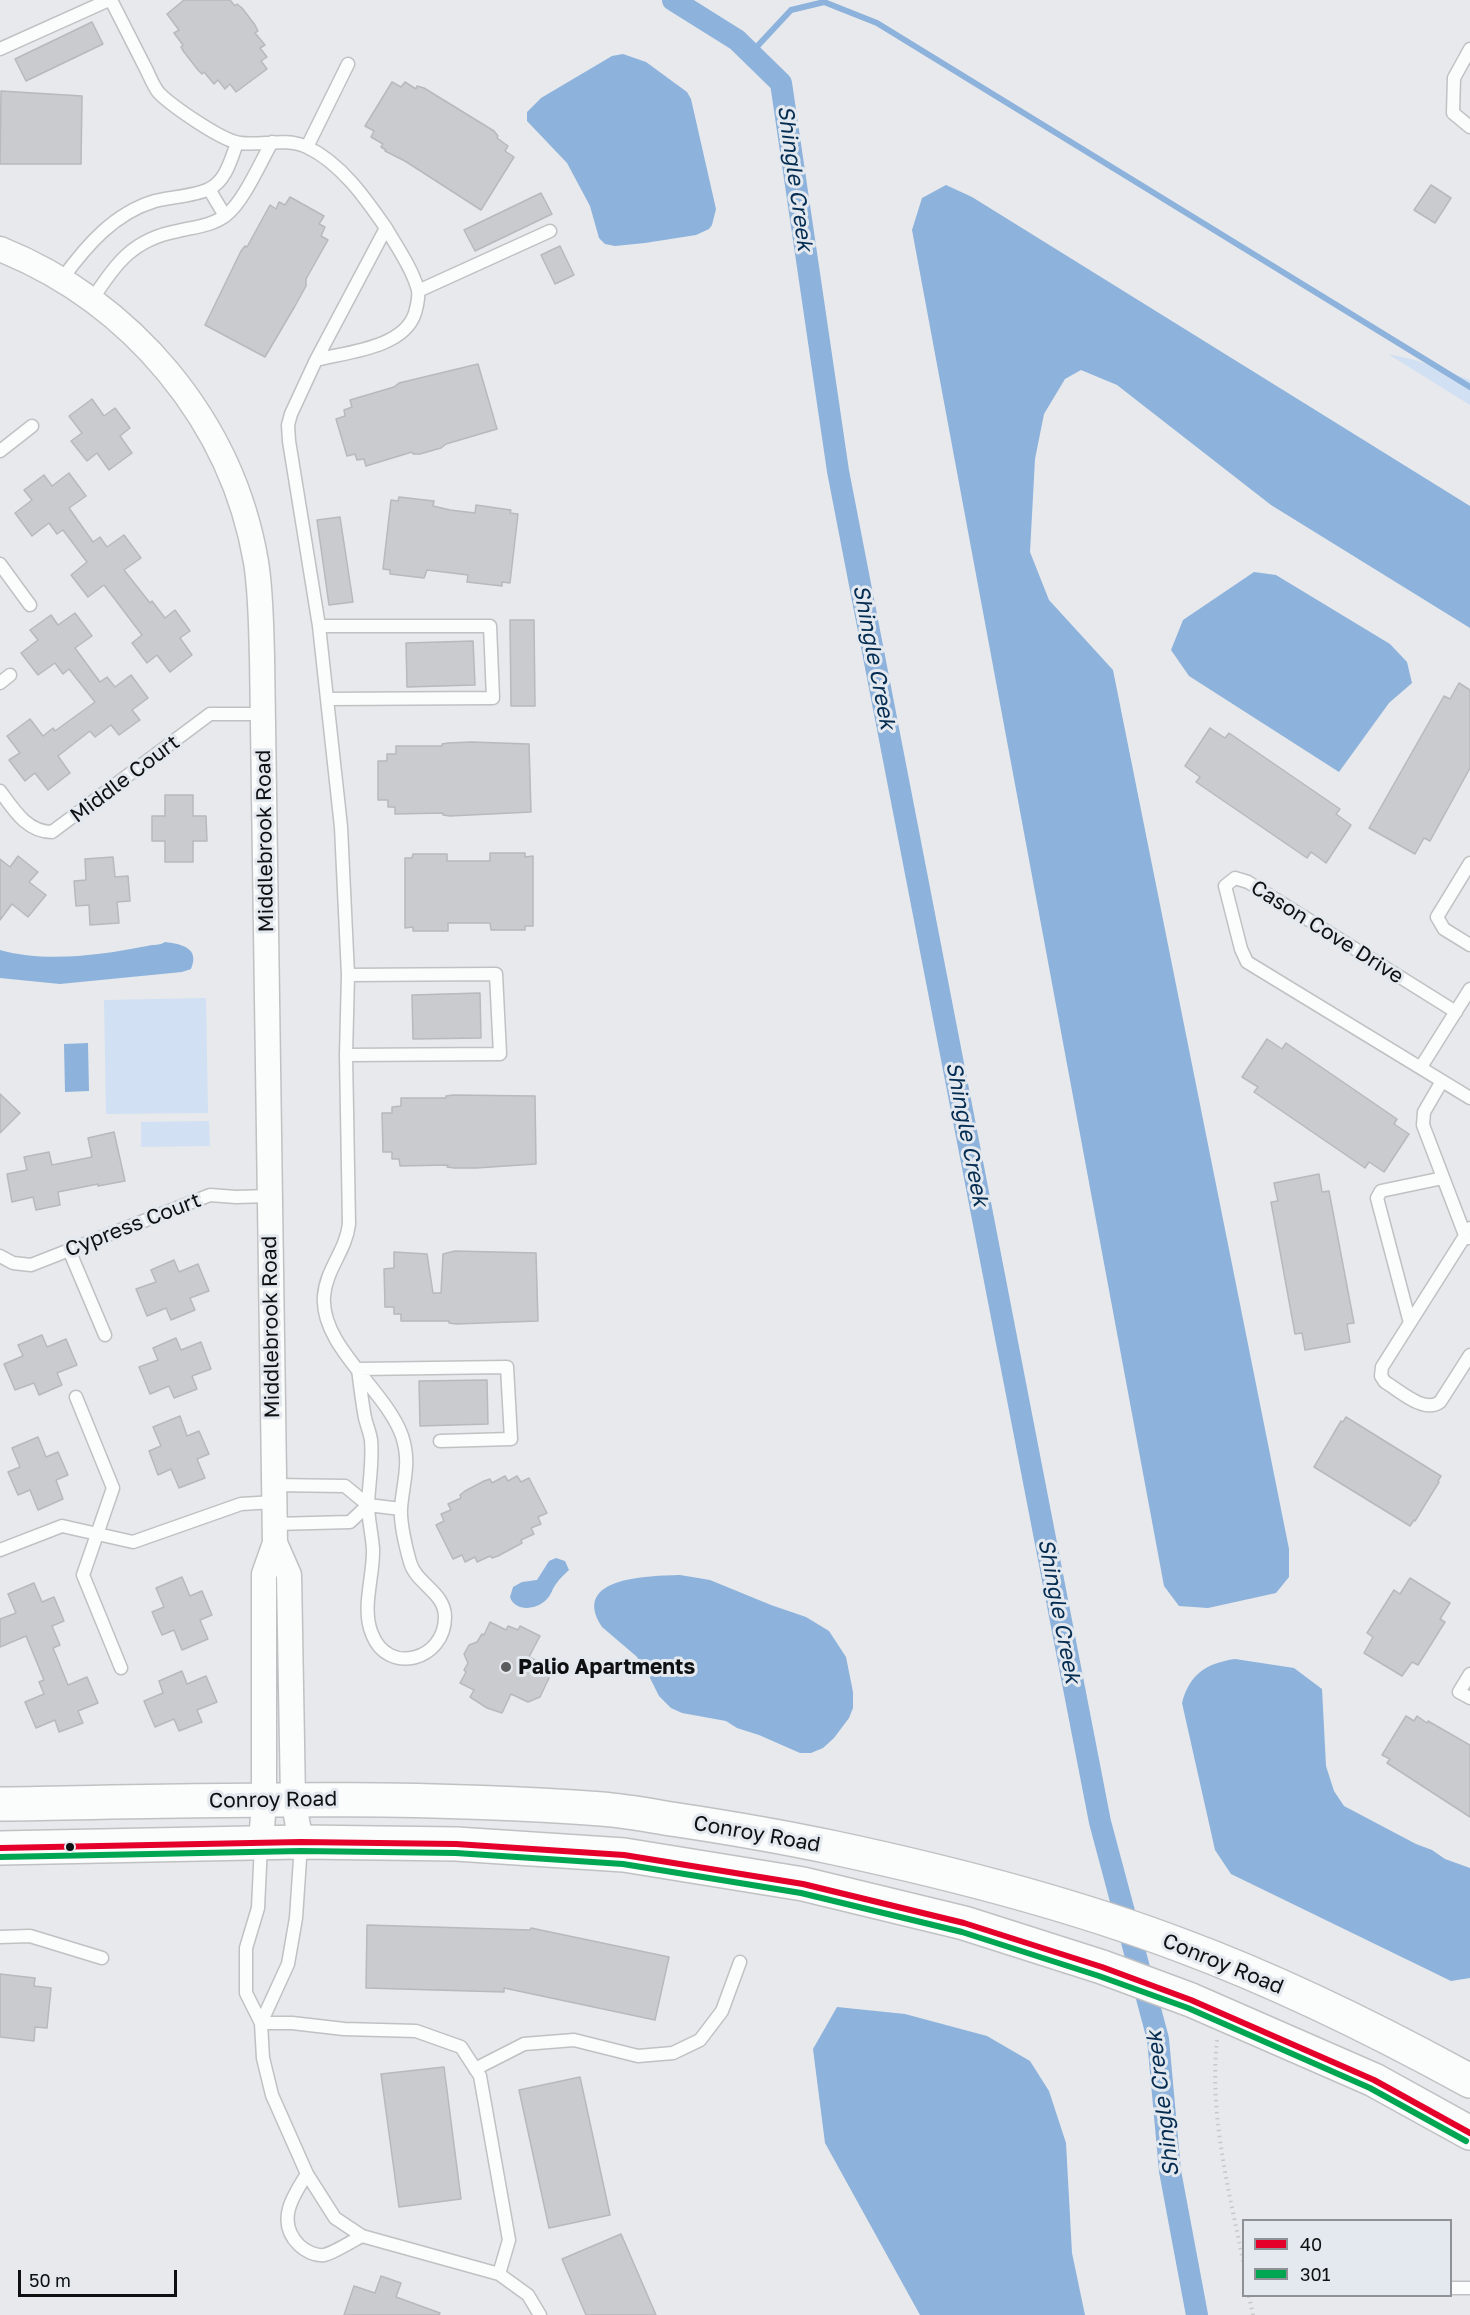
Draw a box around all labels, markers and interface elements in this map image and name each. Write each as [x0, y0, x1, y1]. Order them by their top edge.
water label: Shingle Creek [772, 103, 818, 253]
water label: Shingle Creek [847, 582, 901, 732]
street label: Middle Court [65, 730, 185, 828]
street label: Middlebrook Road [251, 749, 279, 933]
street label: Cason Cove Drive [1246, 875, 1408, 989]
water label: Shingle Creek [940, 1059, 994, 1209]
street label: Cypress Court [62, 1188, 204, 1262]
street label: Middlebrook Road [257, 1235, 285, 1419]
water label: Shingle Creek [1032, 1536, 1086, 1686]
place label: Palio Apartments [518, 1654, 695, 1680]
marker: Palio Apartments [499, 1660, 513, 1674]
street label: Conroy Road [209, 1786, 337, 1814]
street label: Conroy Road [692, 1810, 822, 1858]
unlabelled marker [64, 1841, 76, 1853]
street label: Conroy Road [1159, 1928, 1287, 2000]
water label: Shingle Creek [1141, 2029, 1185, 2179]
legend [1242, 2219, 1452, 2297]
text: 40 [1300, 2233, 1322, 2255]
scale bar [21, 2258, 180, 2296]
text: 301 [1300, 2263, 1330, 2285]
text: 50 m [29, 2269, 71, 2291]

